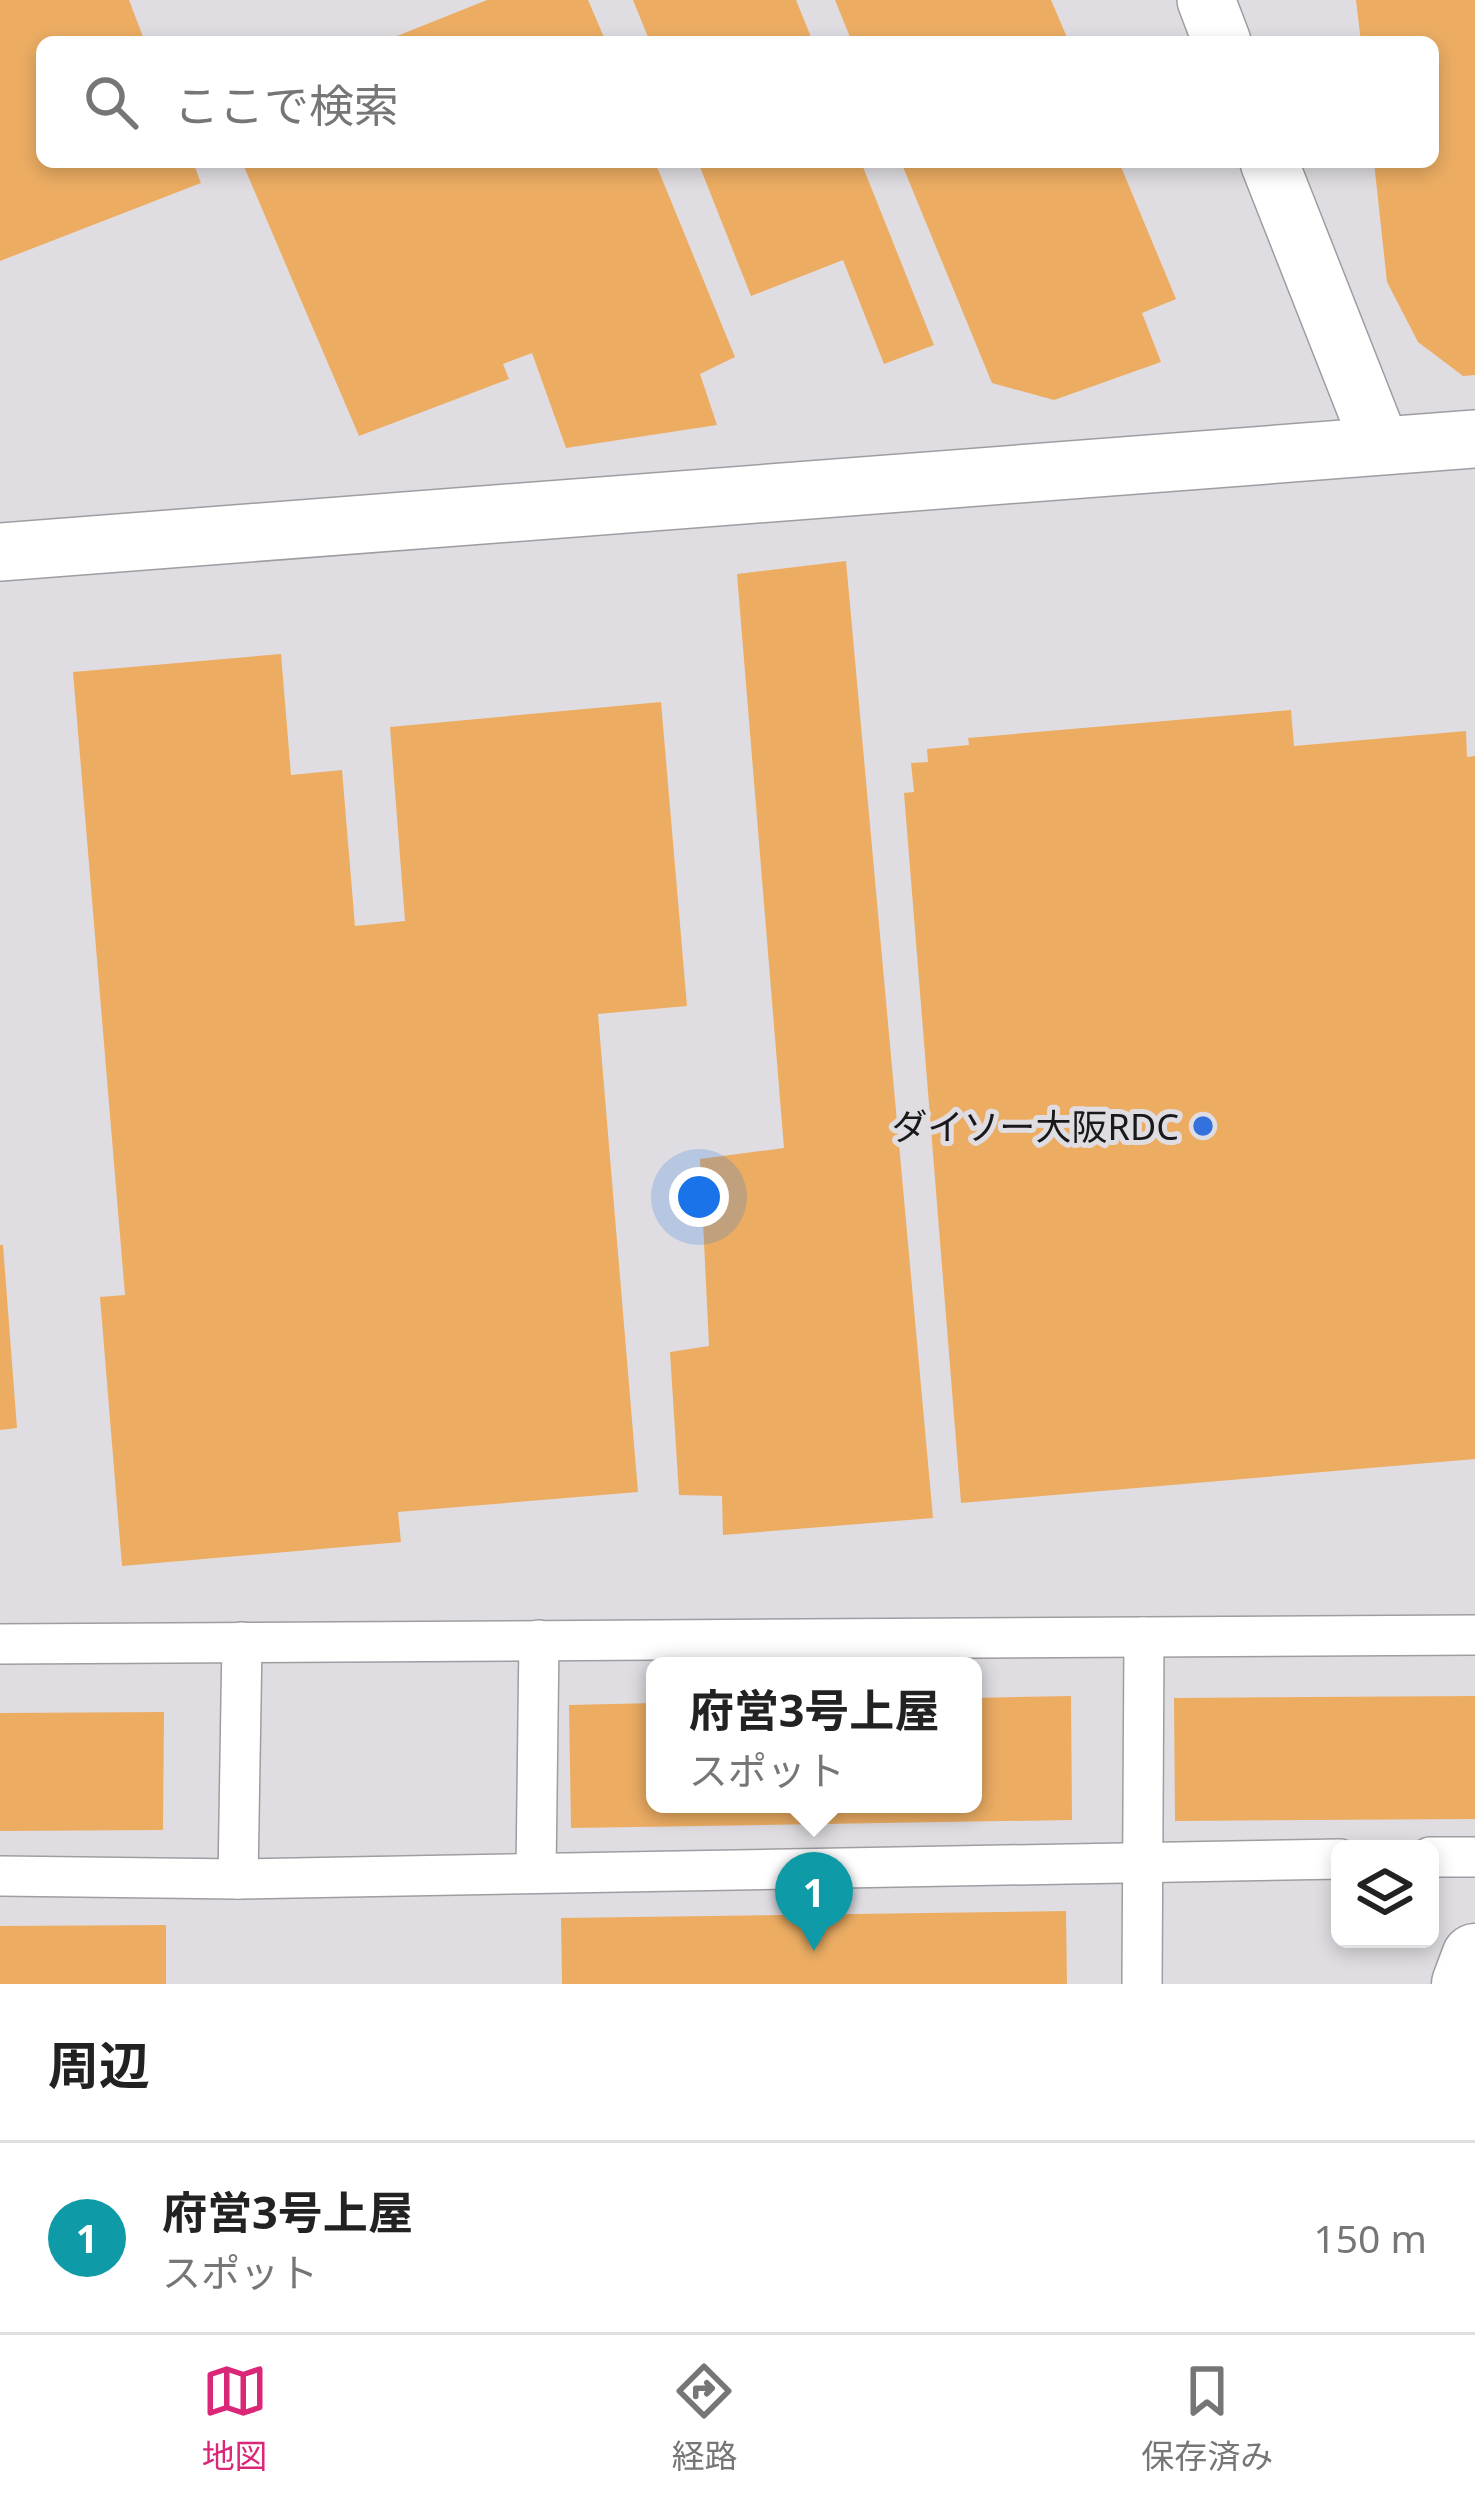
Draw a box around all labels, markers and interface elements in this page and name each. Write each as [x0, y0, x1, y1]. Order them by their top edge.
search box [36, 36, 1439, 168]
icon: search [78, 69, 144, 135]
text: ここで検索 [174, 74, 399, 135]
place label: ダイソー大阪RDC [892, 1102, 1179, 1151]
marker: ダイソー大阪RDC [1190, 1113, 1216, 1139]
your location [669, 1167, 729, 1227]
popup [646, 1657, 982, 1813]
text: 府営3号上屋 [689, 1679, 939, 1740]
text: スポット [689, 1743, 845, 1796]
map controls [1331, 1840, 1439, 1948]
button: layers [1331, 1840, 1439, 1948]
pin: 1 [775, 1852, 853, 1951]
text: 周辺 [48, 2029, 150, 2099]
text: 府営3号上屋 [162, 2181, 413, 2242]
text: 1 [76, 2211, 98, 2264]
text: 150 m [1313, 2211, 1427, 2264]
text: スポット [162, 2245, 318, 2298]
tab: 地図 [202, 2358, 268, 2478]
tab: 経路 [671, 2358, 737, 2478]
tab: 保存済み [1141, 2358, 1273, 2478]

